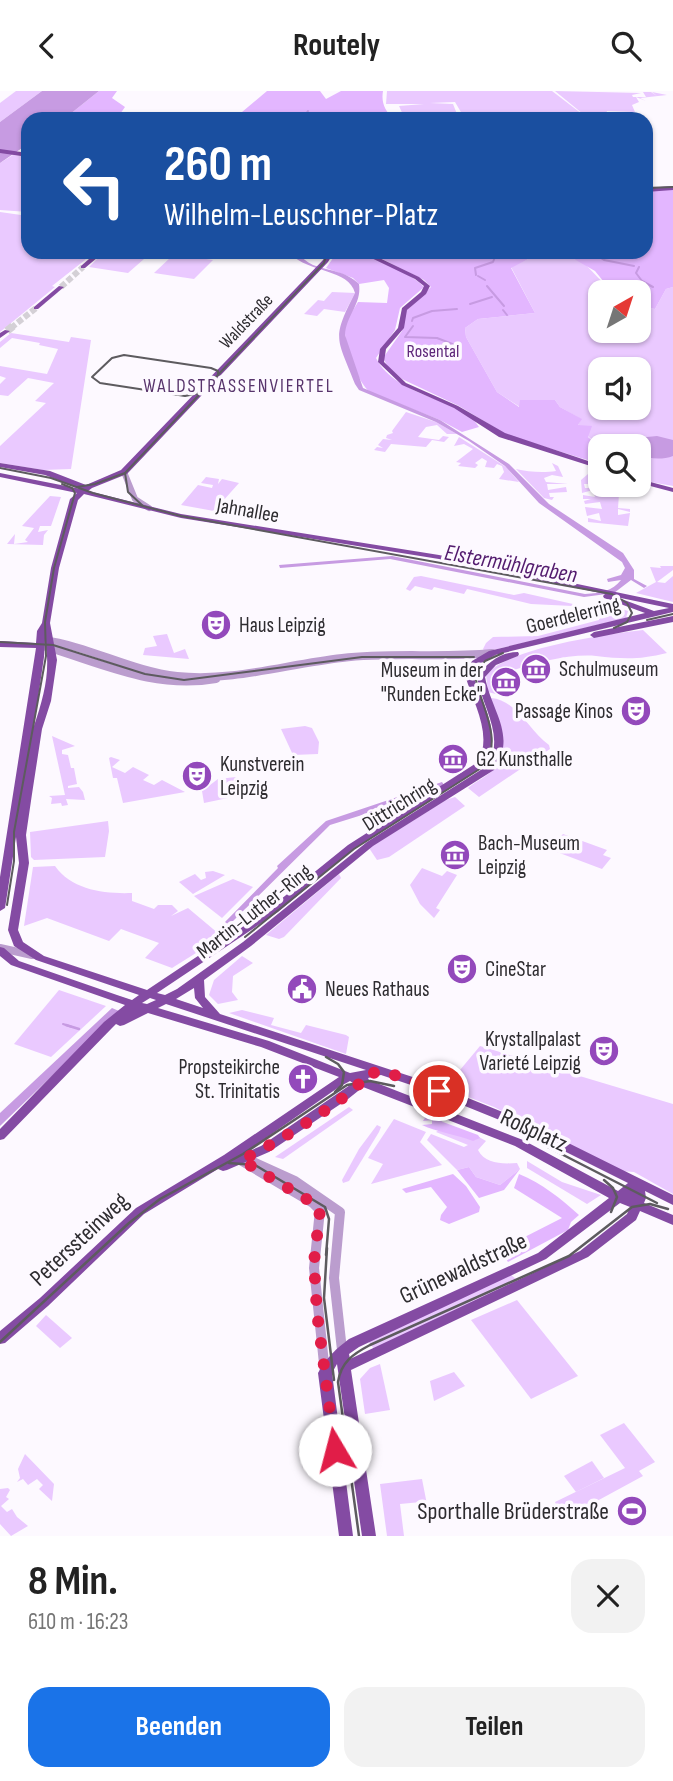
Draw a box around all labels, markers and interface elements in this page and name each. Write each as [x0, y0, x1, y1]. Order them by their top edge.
text: Routely [293, 26, 380, 65]
icon: back [28, 27, 66, 65]
icon: search [607, 27, 645, 65]
text: 260 m [164, 136, 272, 195]
icon: left [49, 140, 140, 231]
text: Wilhelm-Leuschner-Platz [164, 196, 438, 235]
north arrow [588, 280, 651, 343]
map controls [588, 280, 651, 497]
street label: Waldstraße [215, 290, 277, 353]
park label: Rosental [407, 341, 459, 362]
button: sound [588, 357, 651, 420]
district label: WALDSTRASSENVIERTEL [143, 375, 335, 398]
button: search [588, 434, 651, 497]
street label: Jahnallee [214, 493, 281, 528]
water label: Elstermühlgraben [442, 539, 580, 589]
street label: Goerdelerring [523, 592, 623, 639]
theatre icon: Haus Leipzig [199, 608, 233, 642]
place label: Haus Leipzig [239, 613, 326, 638]
museum icon: Schulmuseum [519, 652, 553, 686]
place label: Schulmuseum [559, 657, 659, 682]
place label: Museum in der "Runden Ecke" [381, 658, 483, 707]
museum icon: Museum in der "Runden Ecke" [489, 665, 523, 699]
theatre icon: Passage Kinos [619, 694, 653, 728]
place label: Passage Kinos [515, 699, 613, 724]
museum icon: G2 Kunsthalle [436, 742, 470, 776]
place label: G2 Kunsthalle [476, 747, 573, 772]
place label: Kunstverein Leipzig [220, 752, 304, 801]
theatre icon: Kunstverein Leipzig [180, 759, 214, 793]
street label: Dittrichring [358, 772, 441, 837]
place label: Bach-Museum Leipzig [478, 831, 580, 880]
museum icon: Bach-Museum Leipzig [438, 838, 472, 872]
street label: Martin-Luther-Ring [192, 859, 317, 964]
theatre icon: CineStar [445, 952, 479, 986]
place label: CineStar [485, 957, 546, 982]
public building icon: Neues Rathaus [285, 972, 319, 1006]
place label: Neues Rathaus [325, 977, 430, 1002]
place label: Krystallpalast Varieté Leipzig [480, 1027, 581, 1076]
theatre icon: Krystallpalast Varieté Leipzig [587, 1034, 621, 1068]
place label: Propsteikirche St. Trinitatis [178, 1055, 280, 1104]
pin [409, 1061, 469, 1121]
church icon: Propsteikirche St. Trinitatis [286, 1062, 320, 1096]
icon: arrive [420, 1072, 458, 1110]
street label: Roßplatz [496, 1102, 572, 1159]
street label: Peterssteinweg [24, 1186, 135, 1292]
street label: Grünewaldstraße [395, 1226, 531, 1311]
position arrow [298, 1413, 372, 1487]
sports icon: Sporthalle Brüderstraße [615, 1494, 649, 1528]
place label: Sporthalle Brüderstraße [417, 1497, 609, 1526]
text: 8 Min. [28, 1556, 118, 1607]
button: close [571, 1559, 645, 1633]
text: 610 m · 16:23 [28, 1608, 128, 1636]
button: Beenden [28, 1687, 330, 1767]
button: Teilen [344, 1687, 645, 1767]

